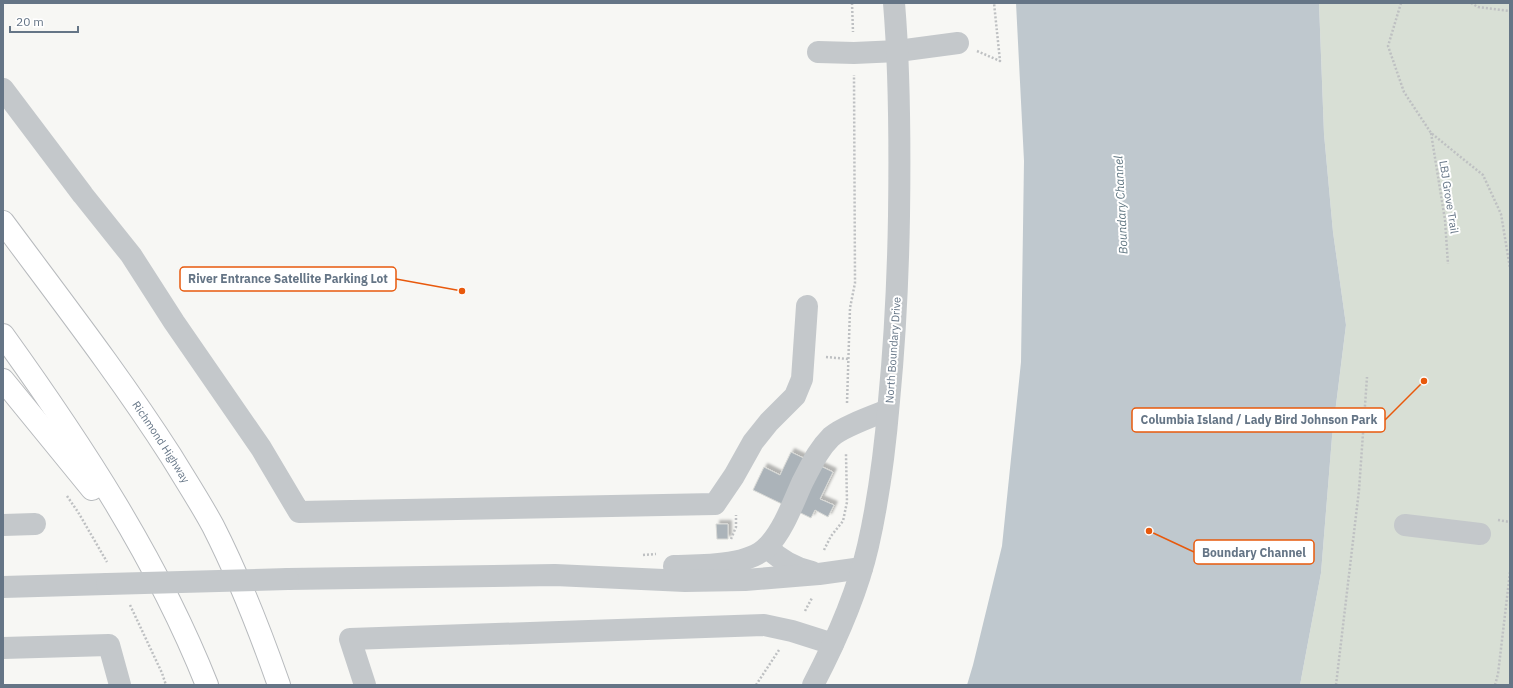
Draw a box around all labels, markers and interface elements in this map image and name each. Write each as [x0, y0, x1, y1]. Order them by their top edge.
scale bar [10, 8, 78, 34]
text: 20 m [16, 14, 44, 29]
water label: Boundary Channel [1110, 155, 1131, 255]
street label: LBJ Grove Trail [1436, 159, 1462, 235]
callout: River Entrance Satellite Parking Lot [180, 267, 396, 291]
text: River Entrance Satellite Parking Lot [188, 271, 388, 286]
street label: North Boundary Drive [882, 296, 904, 404]
street label: Richmond Highway [129, 398, 193, 486]
callout: Columbia Island / Lady Bird Johnson Park [1132, 408, 1385, 432]
text: Columbia Island / Lady Bird Johnson Park [1141, 412, 1377, 427]
callout: Boundary Channel [1194, 540, 1314, 564]
text: Boundary Channel [1202, 545, 1306, 560]

